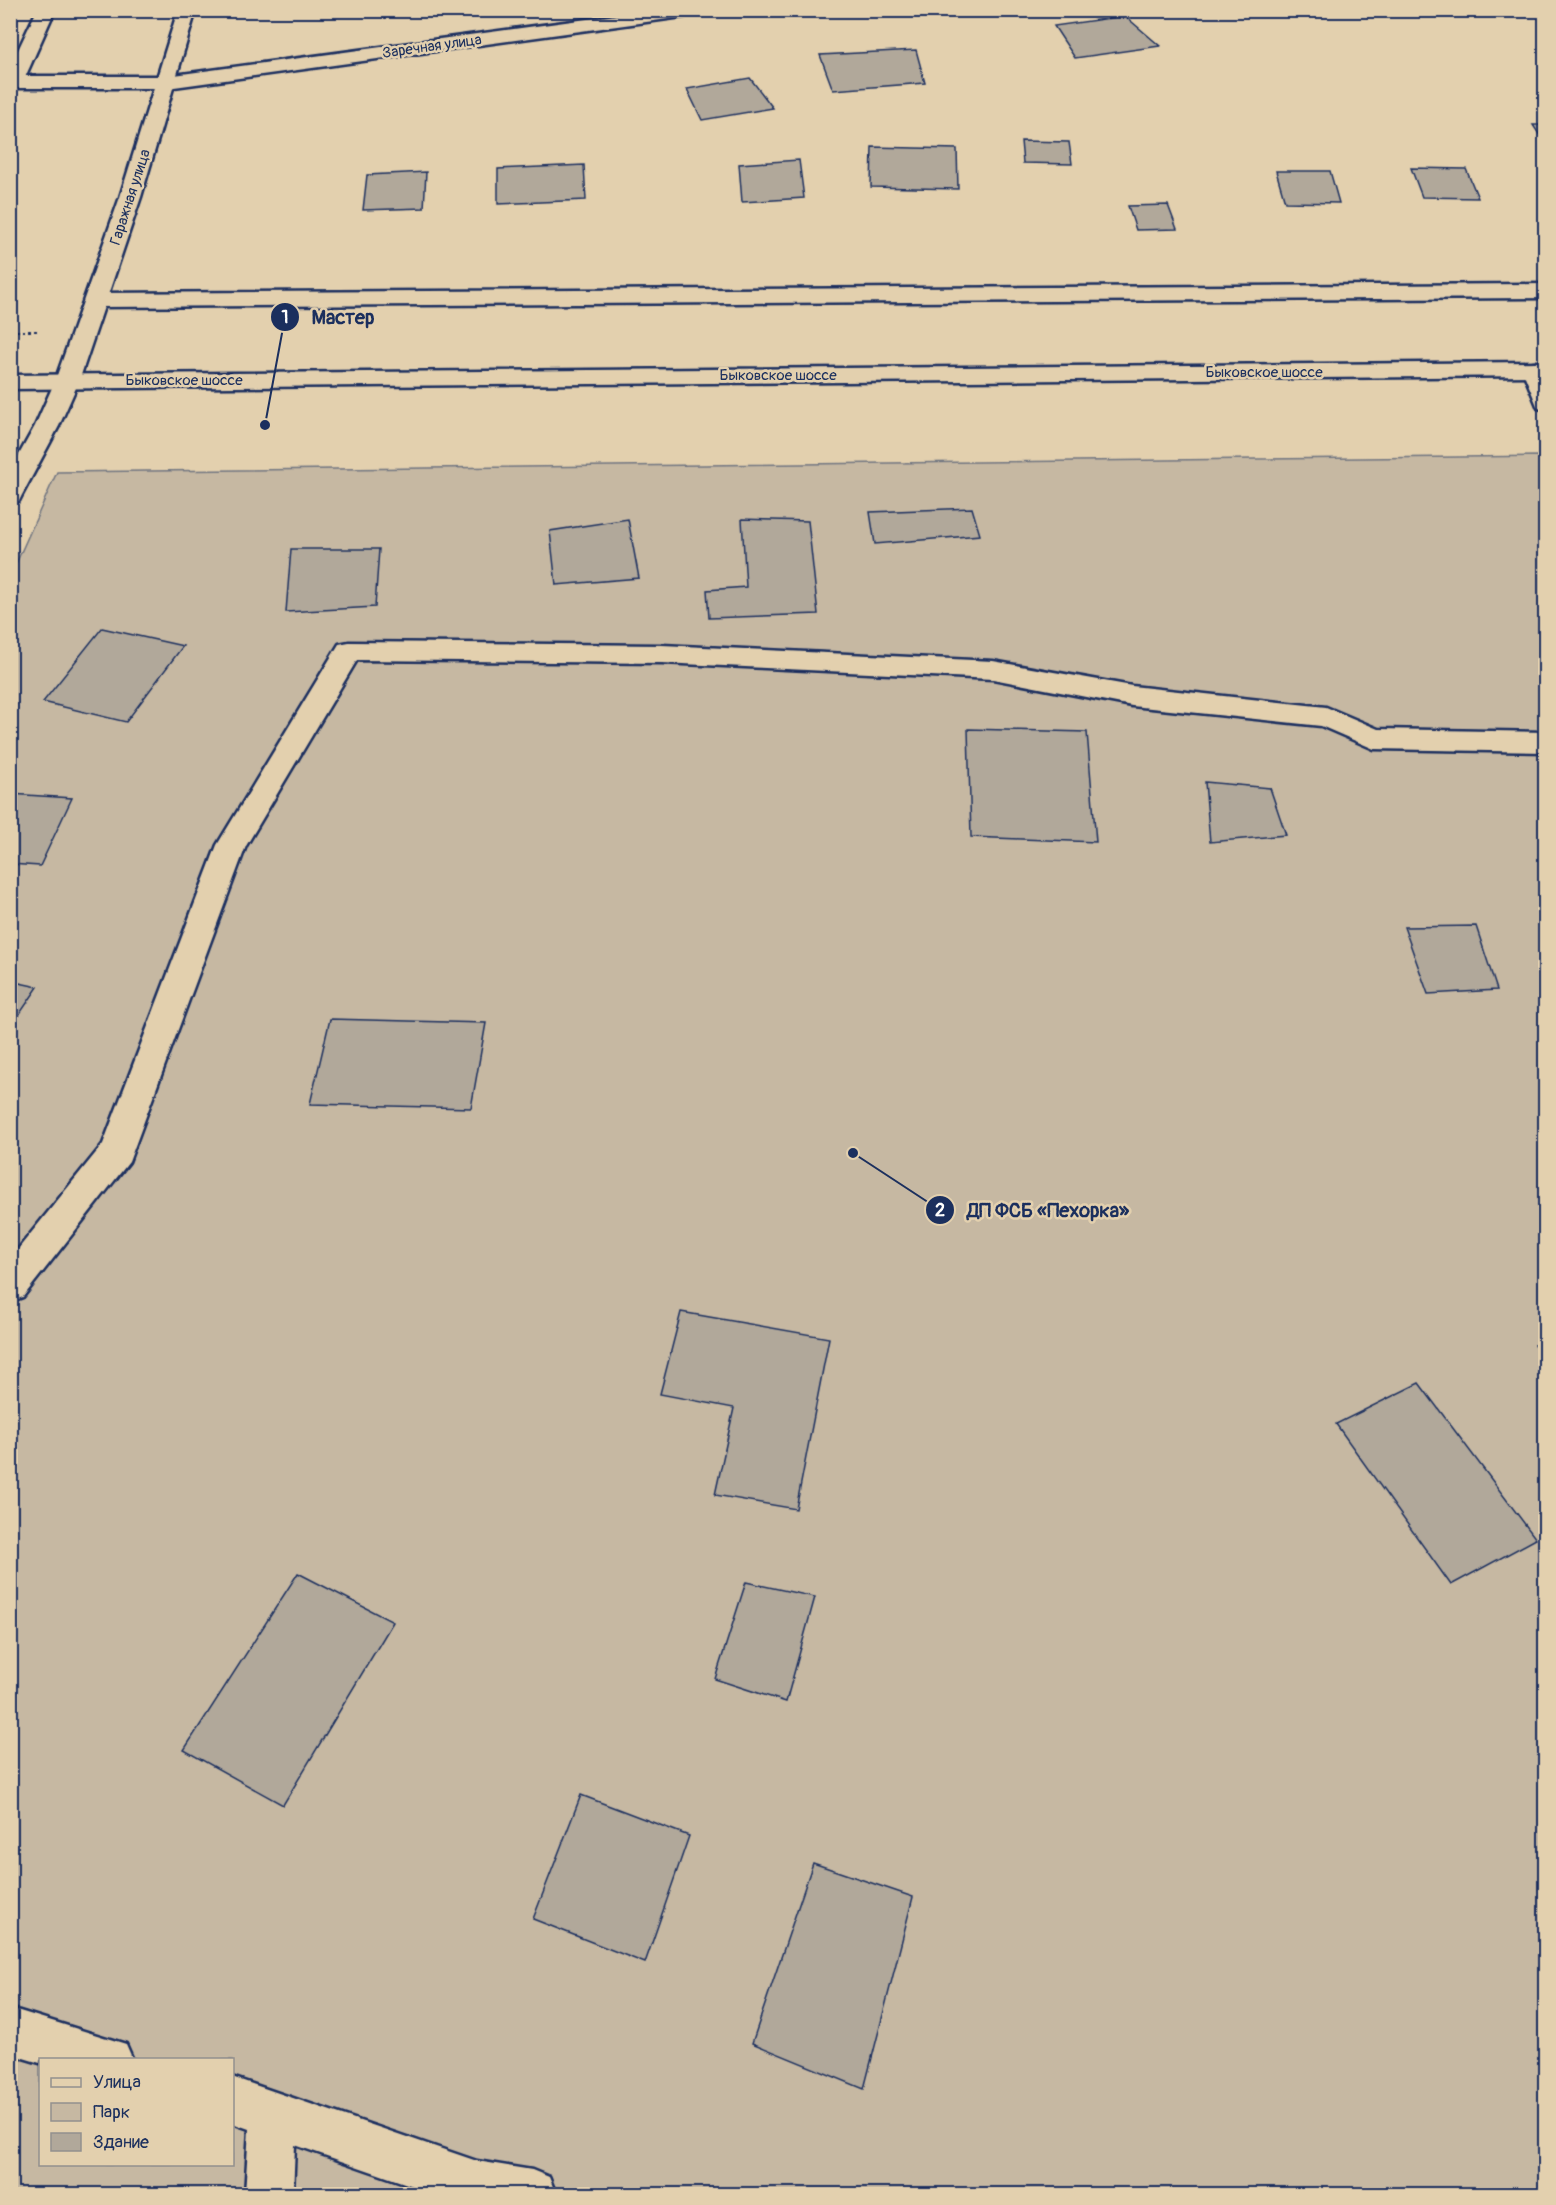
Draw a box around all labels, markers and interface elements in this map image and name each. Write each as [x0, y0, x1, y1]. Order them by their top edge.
street label: Заречная улица [381, 30, 483, 63]
street label: Гаражная улица [106, 147, 155, 248]
callout: Мастер [270, 298, 387, 336]
text: Мастер [312, 305, 375, 330]
text: 1 [281, 306, 289, 329]
street label: Быковское шоссе [1205, 363, 1323, 382]
street label: Быковское шоссе [719, 366, 837, 385]
street label: Быковское шоссе [125, 371, 243, 390]
callout: ДП ФСБ «Пехорка» [925, 1191, 1141, 1229]
text: ДП ФСБ «Пехорка» [966, 1198, 1130, 1223]
text: 2 [935, 1199, 945, 1222]
legend [39, 2058, 234, 2166]
text: Улица [93, 2071, 141, 2094]
text: Парк [93, 2101, 130, 2124]
text: Здание [93, 2131, 149, 2154]

